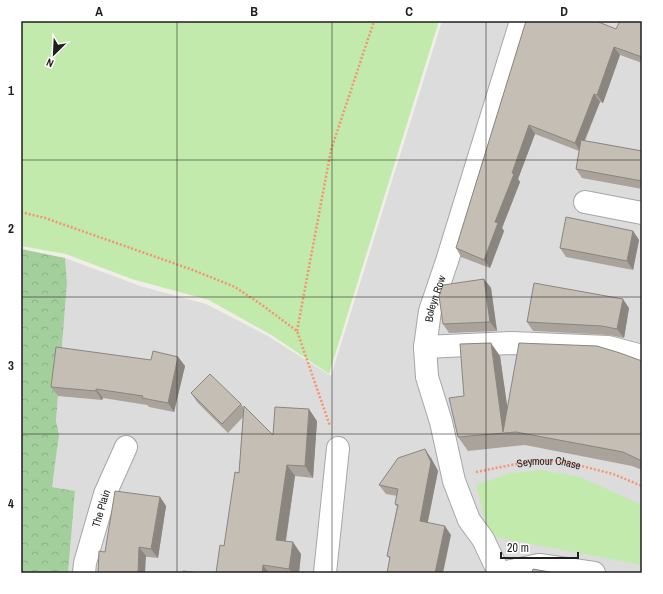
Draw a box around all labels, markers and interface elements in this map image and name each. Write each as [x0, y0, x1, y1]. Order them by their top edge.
text: A [95, 3, 103, 20]
text: B [250, 3, 258, 20]
text: C [405, 3, 413, 20]
text: D [560, 3, 568, 20]
north arrow [34, 34, 74, 74]
text: N [44, 55, 56, 71]
text: 1 [8, 82, 14, 99]
text: 2 [8, 220, 14, 237]
street label: Boleyn Row [422, 273, 449, 323]
text: 3 [8, 357, 14, 374]
street label: Seymour Chase [515, 454, 582, 473]
street label: The Plain [89, 487, 113, 529]
text: 4 [8, 495, 14, 512]
scale bar [501, 534, 578, 560]
text: 20 m [507, 540, 529, 556]

